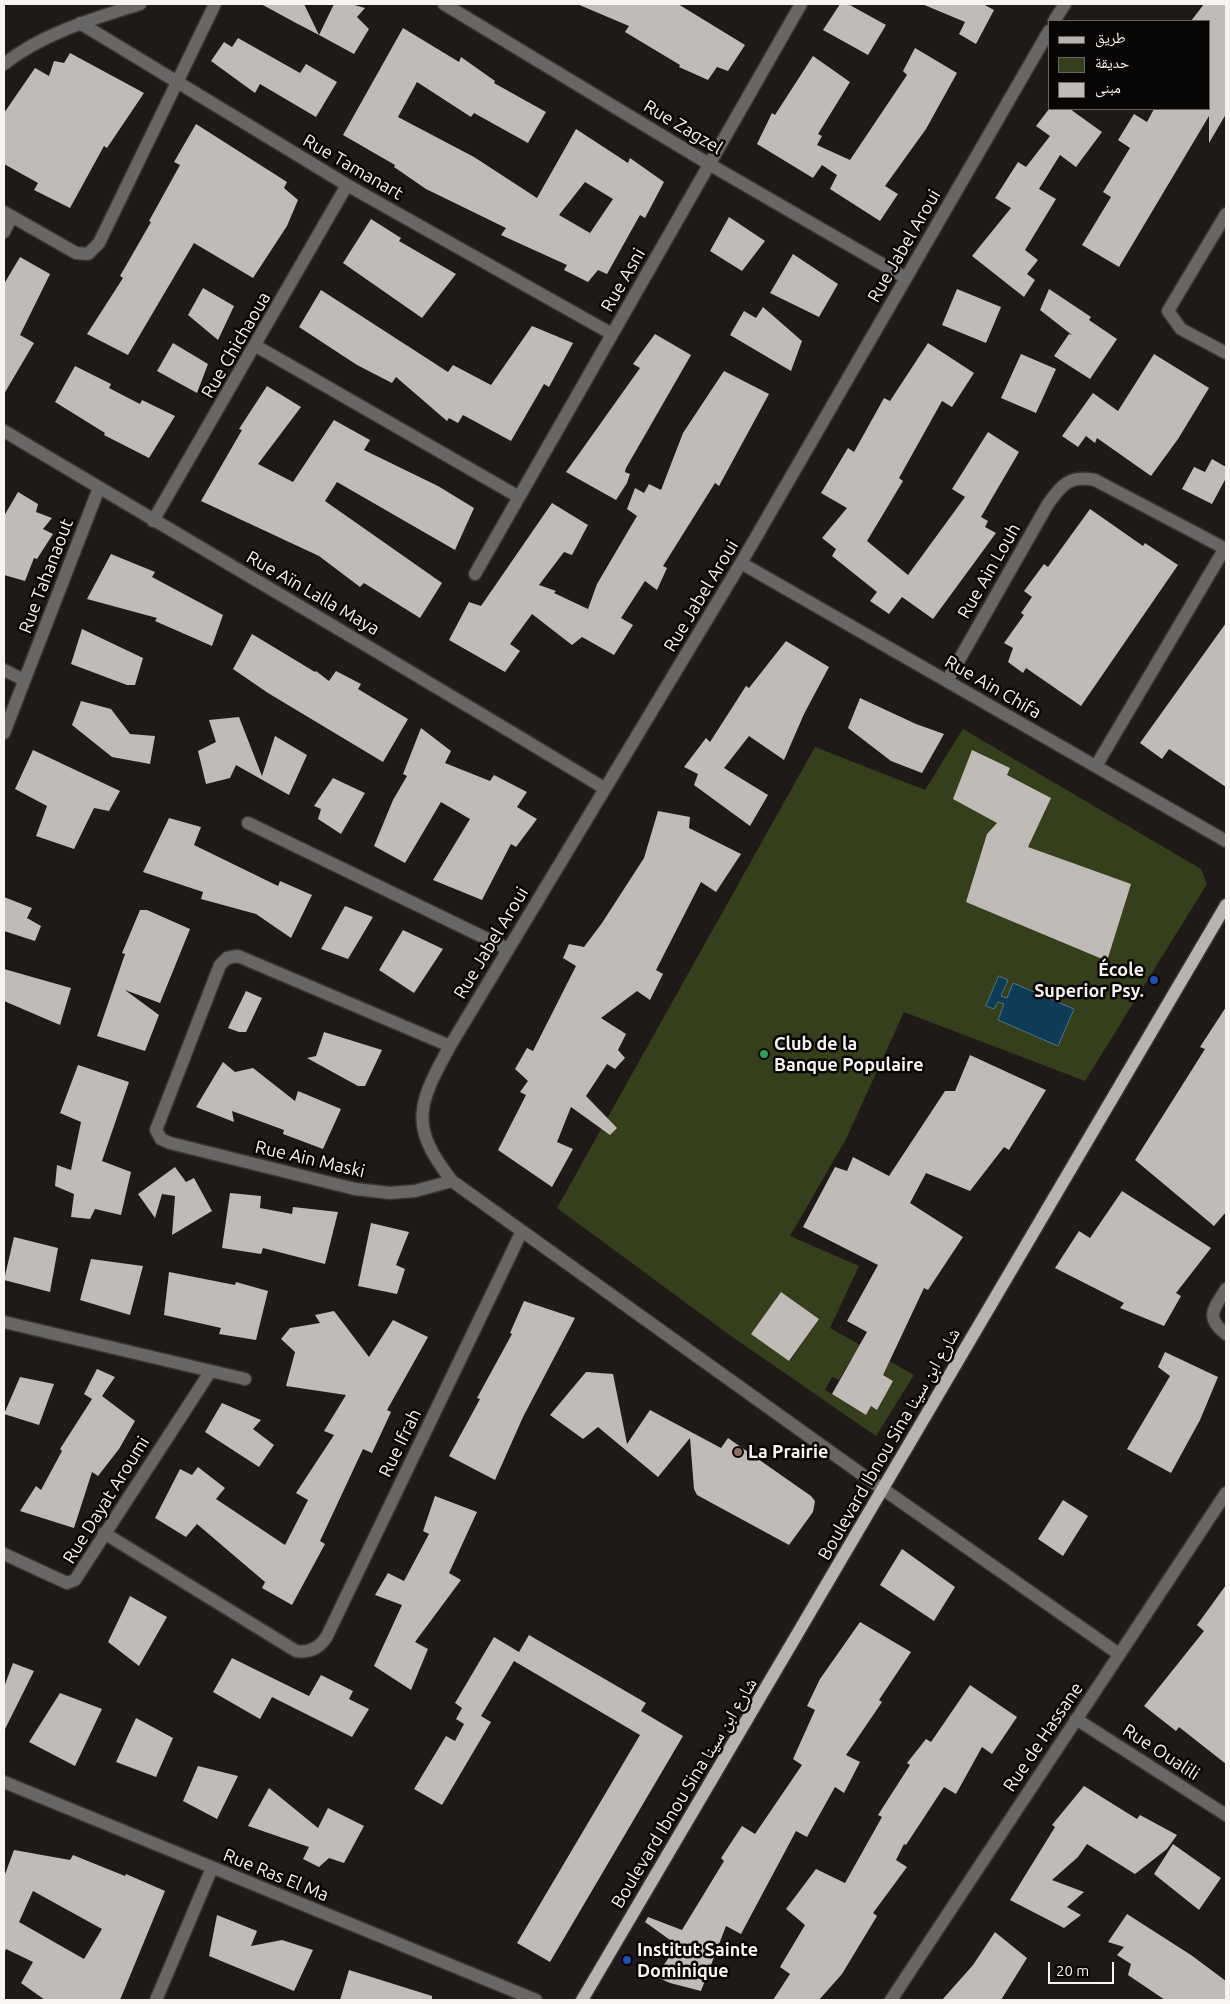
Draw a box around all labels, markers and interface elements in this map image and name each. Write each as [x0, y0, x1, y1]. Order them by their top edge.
legend [1048, 20, 1210, 110]
text: طريق [1095, 29, 1126, 46]
text: حديقة [1095, 54, 1129, 71]
text: مبنى [1095, 79, 1121, 96]
street label: Rue Zagzel [640, 95, 726, 159]
street label: Rue Tamanart [299, 130, 407, 204]
street label: Rue Jabel Aroui [863, 186, 945, 306]
street label: Rue Asni [596, 244, 650, 316]
street label: Rue Chichaoua [197, 288, 275, 402]
street label: Rue Tahanaout [14, 516, 78, 636]
street label: Rue Ain Louh [953, 520, 1025, 622]
street label: Rue Jabel Aroui [659, 536, 743, 656]
street label: Rue Aïn Lalla Maya [243, 546, 383, 640]
street label: Rue Ain Chifa [941, 651, 1045, 723]
street label: Rue Jabel Aroui [449, 883, 533, 1003]
place label: École Superior Psy. [1034, 959, 1144, 1002]
marker: École Superior Psy. [1148, 974, 1160, 986]
place label: Club de la Banque Populaire [774, 1033, 924, 1076]
marker: Club de la Banque Populaire [758, 1048, 770, 1060]
street label: Rue Ain Maski [253, 1136, 367, 1182]
street label: Boulevard Ibnou Sina شارع ابن سينا [814, 1324, 964, 1564]
street label: Rue Ifrah [374, 1405, 426, 1481]
street label: Rue Dayat Aroumi [58, 1432, 154, 1568]
place label: La Prairie [748, 1441, 828, 1463]
marker: La Prairie [732, 1446, 744, 1458]
street label: Boulevard Ibnou Sina شارع ابن سينا [607, 1674, 761, 1912]
street label: Rue de Hassane [999, 1678, 1087, 1796]
street label: Rue Oualili [1119, 1719, 1203, 1785]
street label: Rue Ras El Ma [220, 1844, 332, 1906]
place label: Institut Sainte Dominique [637, 1939, 758, 1982]
scale bar [1050, 1952, 1116, 1984]
marker: Institut Sainte Dominique [621, 1954, 633, 1966]
text: 20 m [1056, 1962, 1089, 1979]

